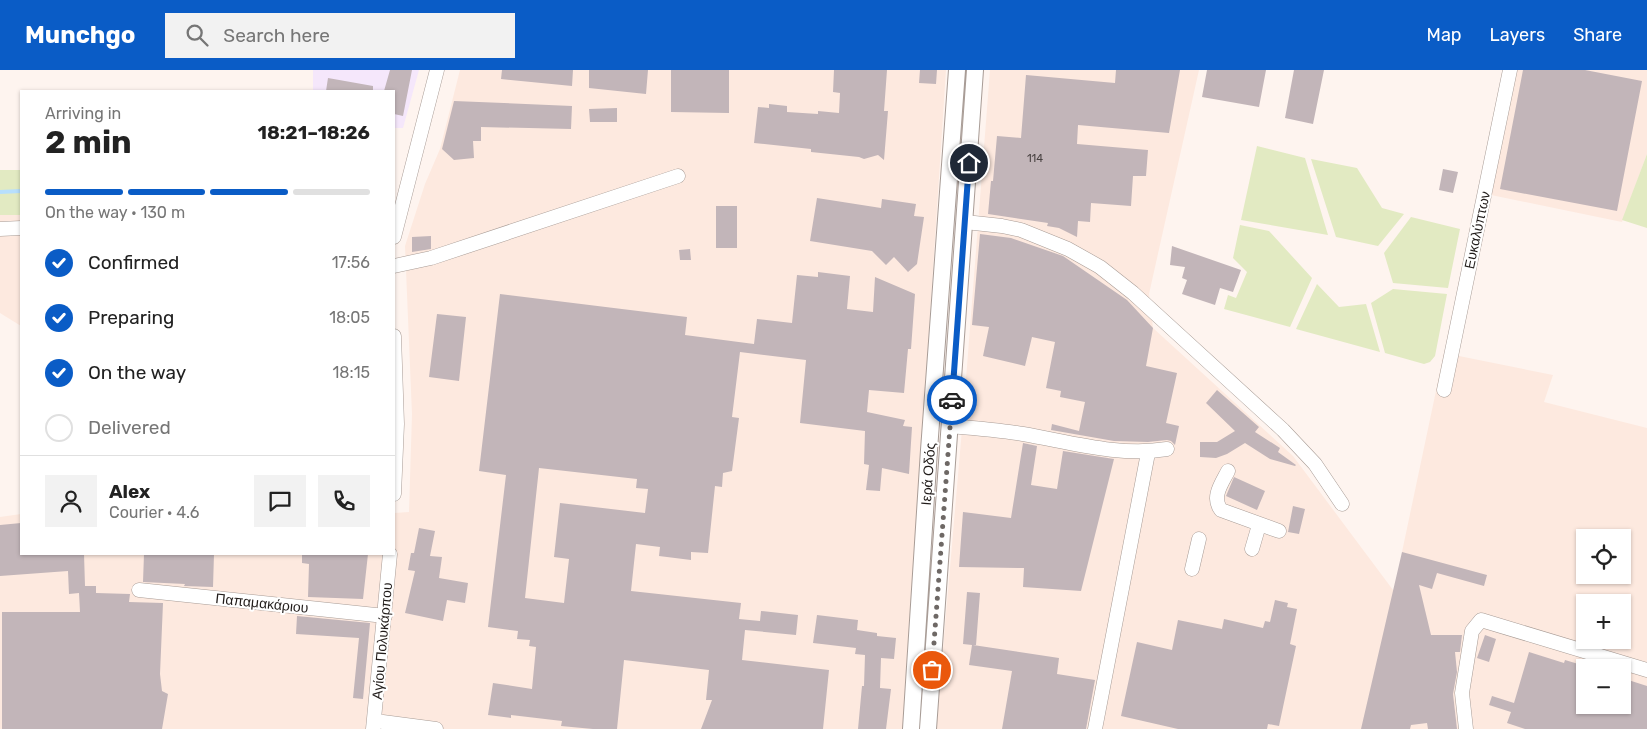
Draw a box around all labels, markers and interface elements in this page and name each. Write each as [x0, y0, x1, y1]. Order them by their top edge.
search box [165, 13, 515, 58]
text: Munchgo [25, 21, 135, 49]
icon: search [183, 21, 211, 49]
text: Search here [223, 24, 330, 47]
text: Map [1427, 24, 1462, 46]
text: Layers [1490, 24, 1545, 46]
text: Share [1573, 24, 1622, 46]
text: Arriving in [45, 104, 121, 123]
text: 18:21–18:26 [258, 121, 370, 144]
text: 2 min [45, 123, 132, 161]
pin [948, 142, 990, 184]
icon: home [955, 149, 983, 177]
house number: 114 [1027, 152, 1043, 165]
street label: Ευκαλύπτων [1461, 190, 1494, 271]
text: On the way · 130 m [45, 203, 185, 222]
icon: check [45, 249, 73, 277]
text: Confirmed [88, 251, 179, 274]
text: 17:56 [332, 253, 370, 272]
icon: check [45, 304, 73, 332]
text: Preparing [88, 306, 174, 329]
text: 18:05 [329, 308, 370, 327]
icon: check [45, 359, 73, 387]
text: On the way [88, 361, 186, 384]
text: 18:15 [333, 363, 370, 382]
courier [927, 375, 977, 425]
icon: car [938, 386, 966, 414]
text: Delivered [88, 416, 171, 439]
street label: Ιερά Οδός [918, 442, 939, 506]
button: person [45, 475, 97, 527]
button: chat [254, 475, 306, 527]
button: phone [318, 475, 370, 527]
text: Alex [109, 480, 150, 503]
text: Courier · 4.6 [109, 503, 199, 522]
map controls [1576, 529, 1631, 714]
button: locate [1576, 529, 1631, 584]
street label: Αγίου Πολυκάρπου [369, 582, 396, 700]
street label: Παπαμακάριου [215, 590, 309, 617]
button: + [1576, 594, 1631, 649]
pin [911, 649, 953, 691]
icon: bag [918, 656, 946, 684]
button: − [1576, 659, 1631, 714]

